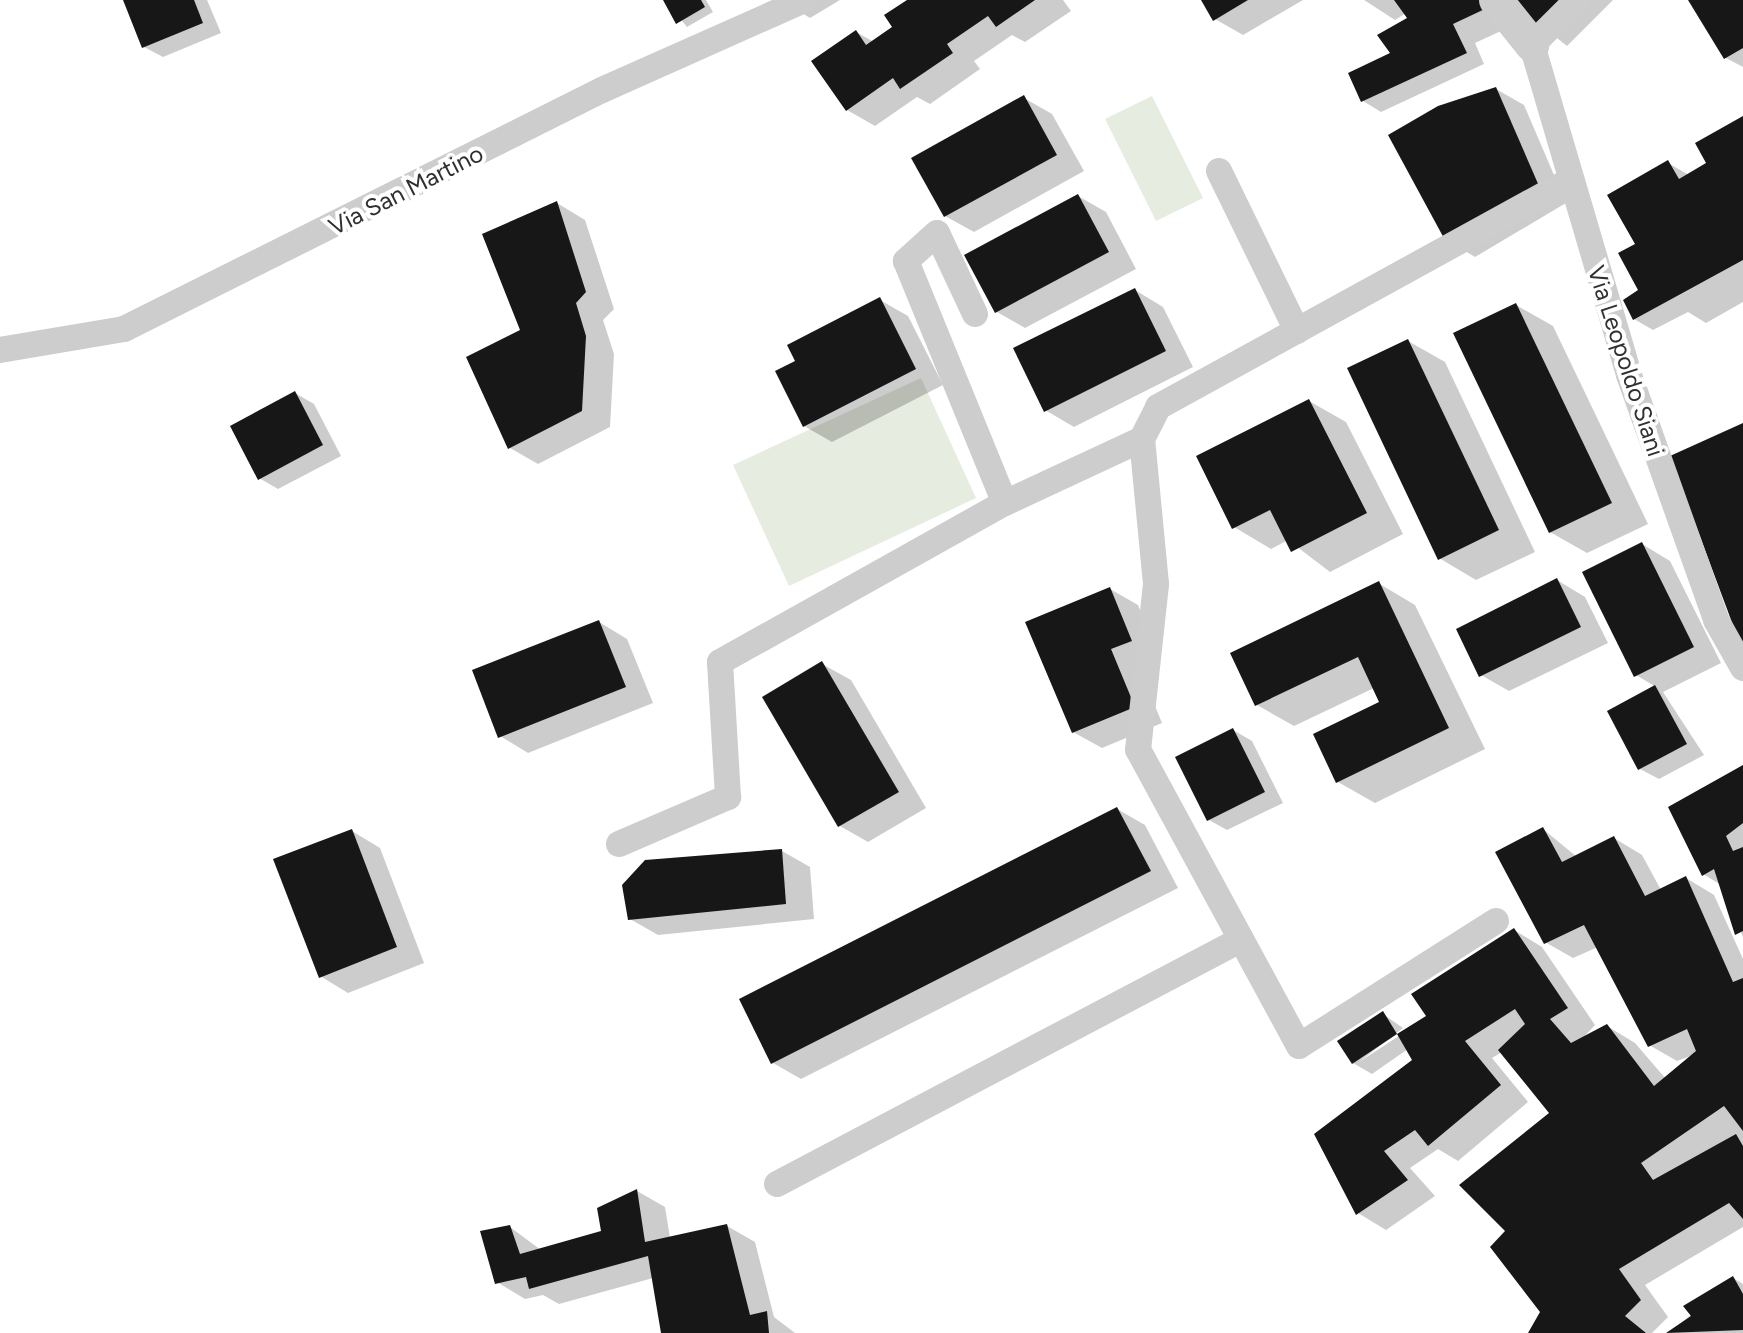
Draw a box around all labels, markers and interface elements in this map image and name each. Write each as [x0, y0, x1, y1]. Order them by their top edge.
street label: Via San Martino [324, 139, 488, 241]
street label: Via Leopoldo Siani [1582, 262, 1670, 460]

